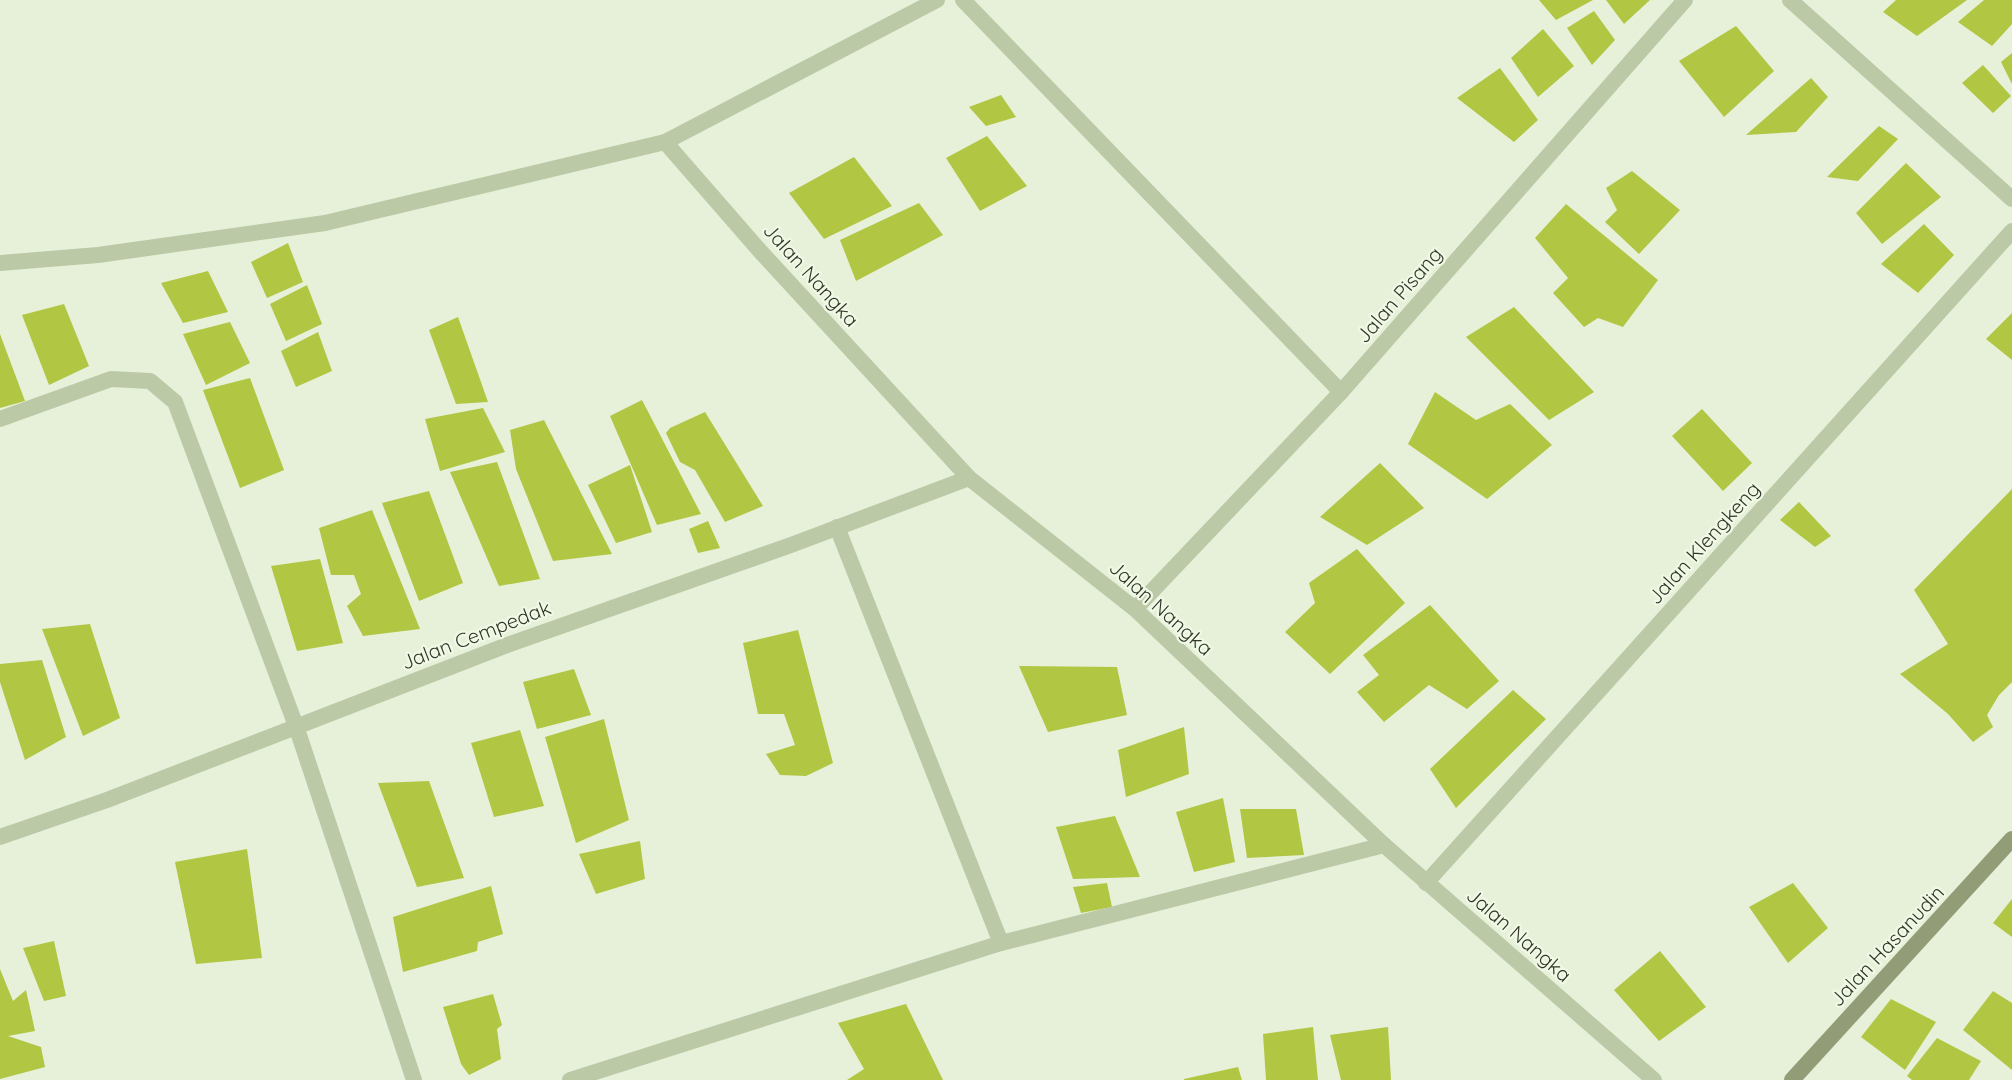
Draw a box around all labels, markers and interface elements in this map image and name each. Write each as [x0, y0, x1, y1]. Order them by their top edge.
street label: Jalan Nangka [758, 218, 864, 332]
street label: Jalan Pisang [1350, 241, 1447, 348]
street label: Jalan Klengkeng [1642, 476, 1765, 609]
street label: Jalan Nangka [1104, 555, 1218, 661]
street label: Jalan Cempedak [397, 595, 554, 675]
street label: Jalan Hasanudin [1824, 880, 1949, 1011]
street label: Jalan Nangka [1462, 882, 1577, 987]

